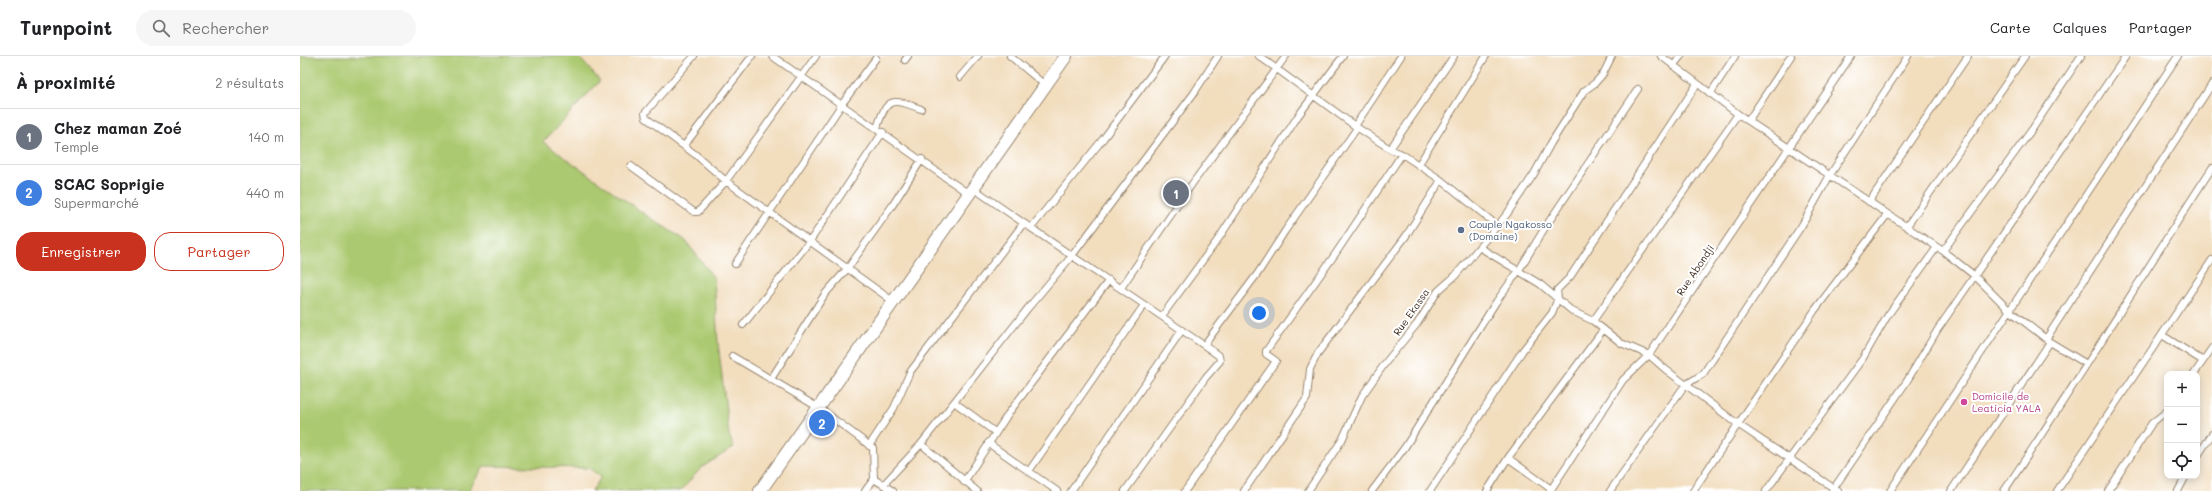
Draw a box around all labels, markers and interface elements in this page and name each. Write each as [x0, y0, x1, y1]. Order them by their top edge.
search box [136, 10, 416, 46]
text: Turnpoint [20, 15, 112, 40]
icon: search [150, 17, 172, 39]
text: Rechercher [182, 18, 269, 38]
text: Carte [1990, 18, 2031, 37]
text: Calques [2053, 18, 2107, 37]
text: Partager [2129, 18, 2192, 37]
text: À proximité [16, 71, 115, 93]
text: 2 résultats [215, 74, 284, 91]
text: Chez maman Zoé [54, 118, 182, 138]
text: 1 [26, 128, 32, 145]
text: 140 m [248, 128, 284, 145]
text: Temple [54, 138, 99, 155]
text: SCAC Soprigie [54, 174, 164, 194]
pin: 1 [1163, 178, 1189, 208]
text: 2 [25, 184, 33, 201]
text: 440 m [246, 184, 284, 201]
text: Supermarché [54, 194, 139, 211]
place label: Couple Ngakosso (Domaine) [1469, 217, 1552, 243]
marker: Couple Ngakosso (Domaine) [1456, 225, 1466, 235]
button: Enregistrer [16, 232, 146, 271]
button: Partager [154, 232, 284, 271]
street label: Rue Abondji [1673, 242, 1717, 298]
street label: Rue Ekassa [1390, 286, 1432, 338]
your location [1249, 303, 1269, 323]
map controls [2164, 371, 2200, 479]
button: + [2164, 371, 2200, 407]
place label: Domicile de Leaticia YALA [1972, 389, 2041, 415]
marker: Domicile de Leaticia YALA [1959, 397, 1969, 407]
button: − [2164, 407, 2200, 443]
pin: 2 [809, 408, 835, 438]
button: locate [2164, 443, 2200, 479]

